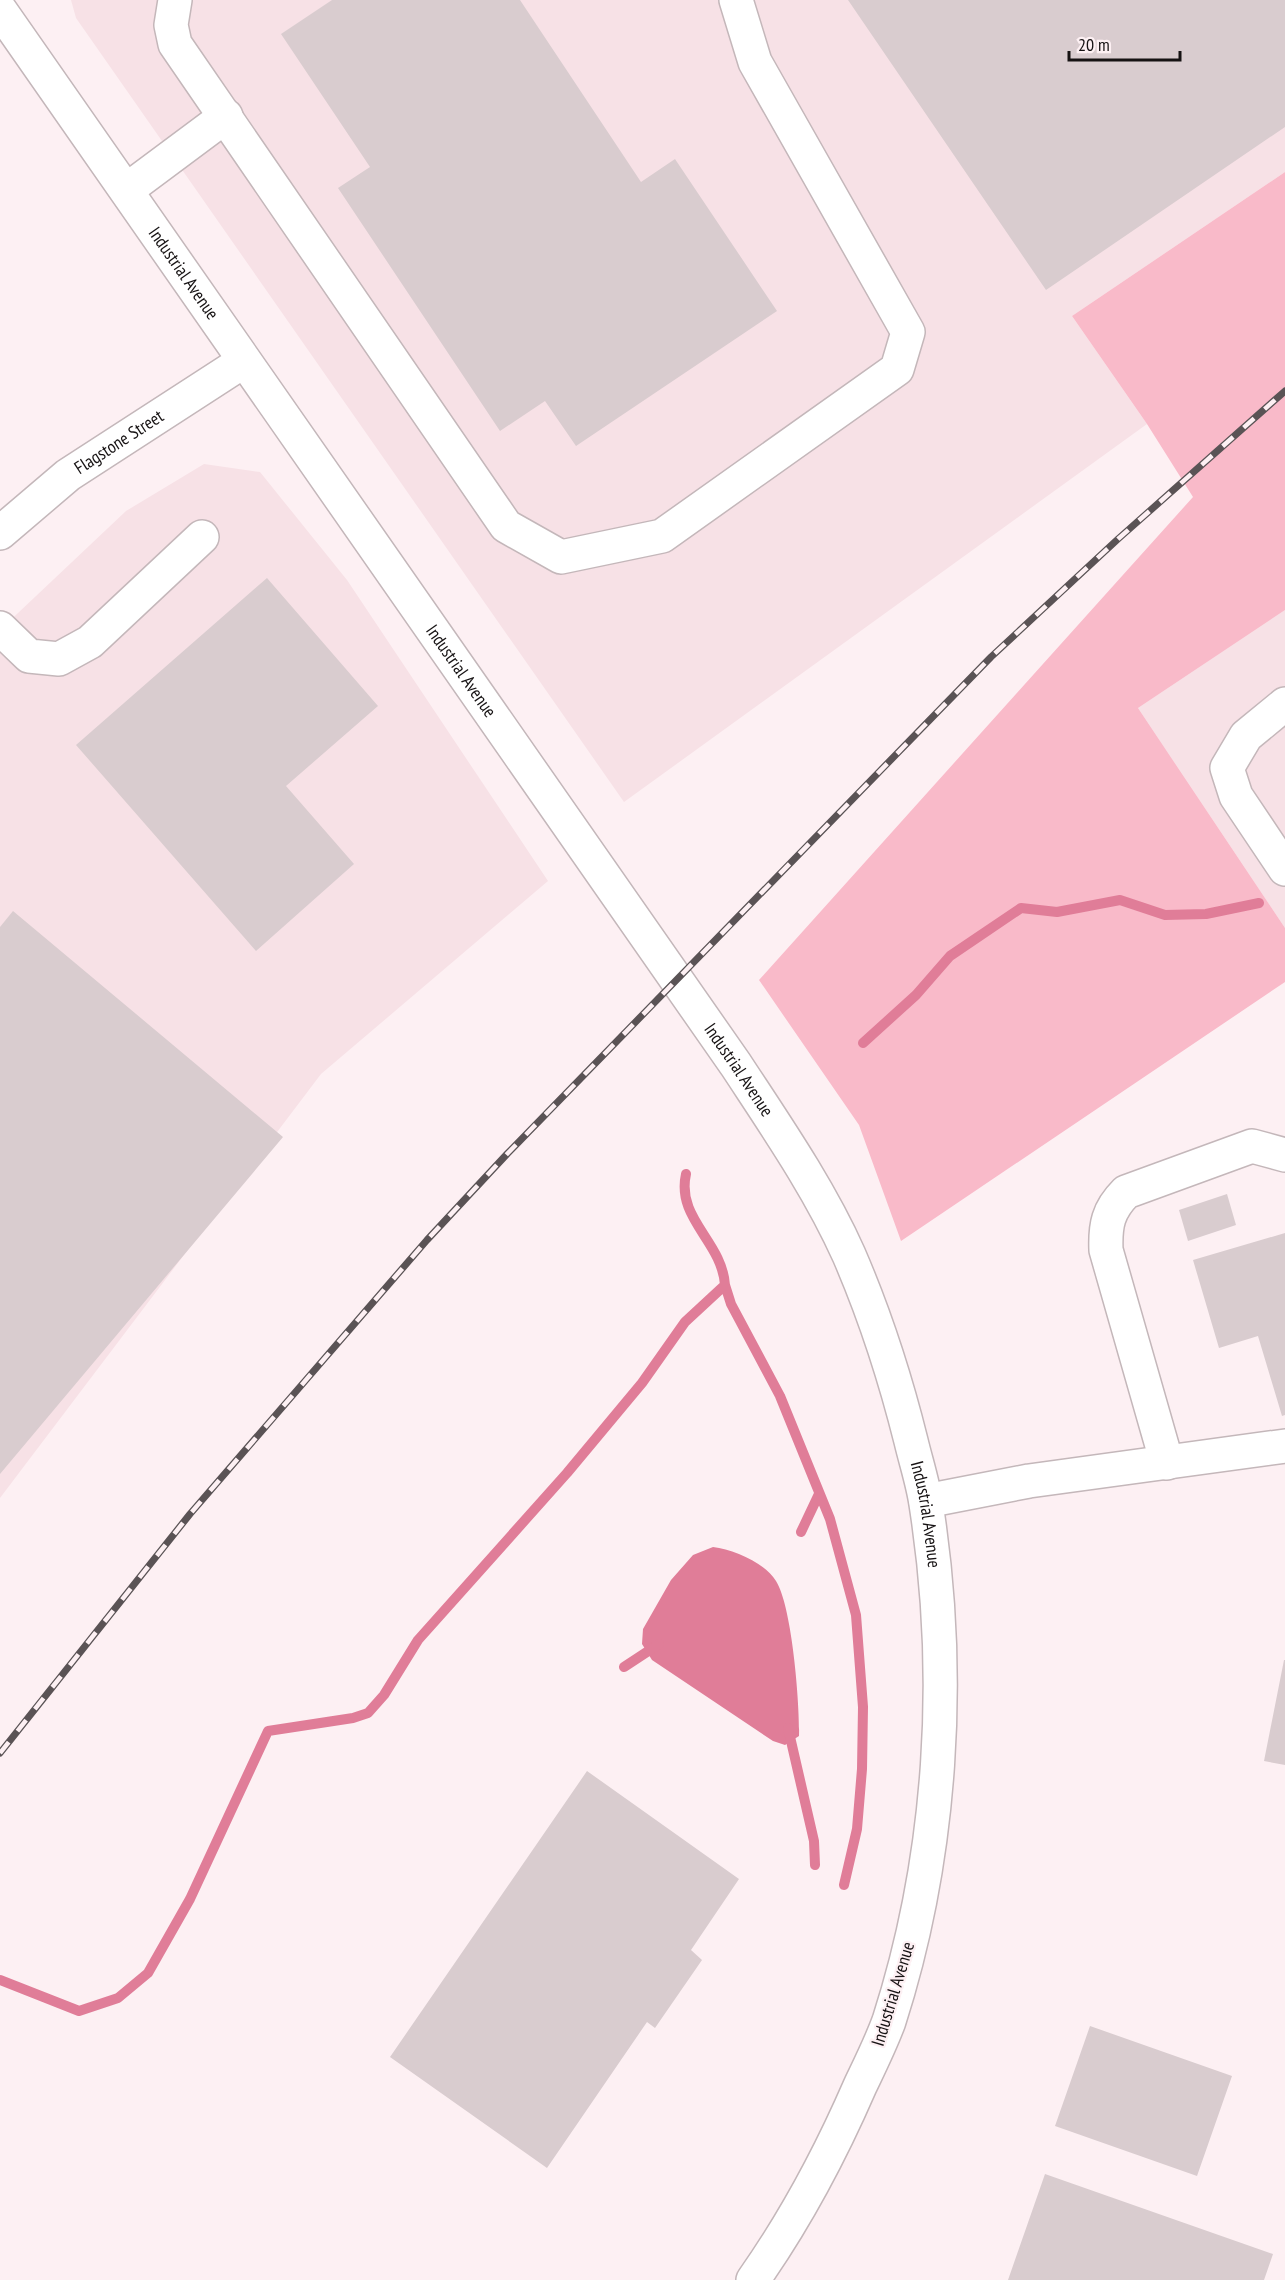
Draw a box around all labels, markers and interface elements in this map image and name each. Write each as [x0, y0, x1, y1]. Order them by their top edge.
scale bar [1069, 24, 1180, 62]
text: 20 m [1078, 33, 1110, 56]
street label: Industrial Avenue [144, 222, 224, 324]
street label: Flagstone Street [70, 404, 168, 479]
street label: Industrial Avenue [421, 620, 502, 722]
street label: Industrial Avenue [699, 1019, 779, 1121]
street label: Industrial Avenue [906, 1458, 946, 1569]
street label: Industrial Avenue [866, 1939, 919, 2049]

